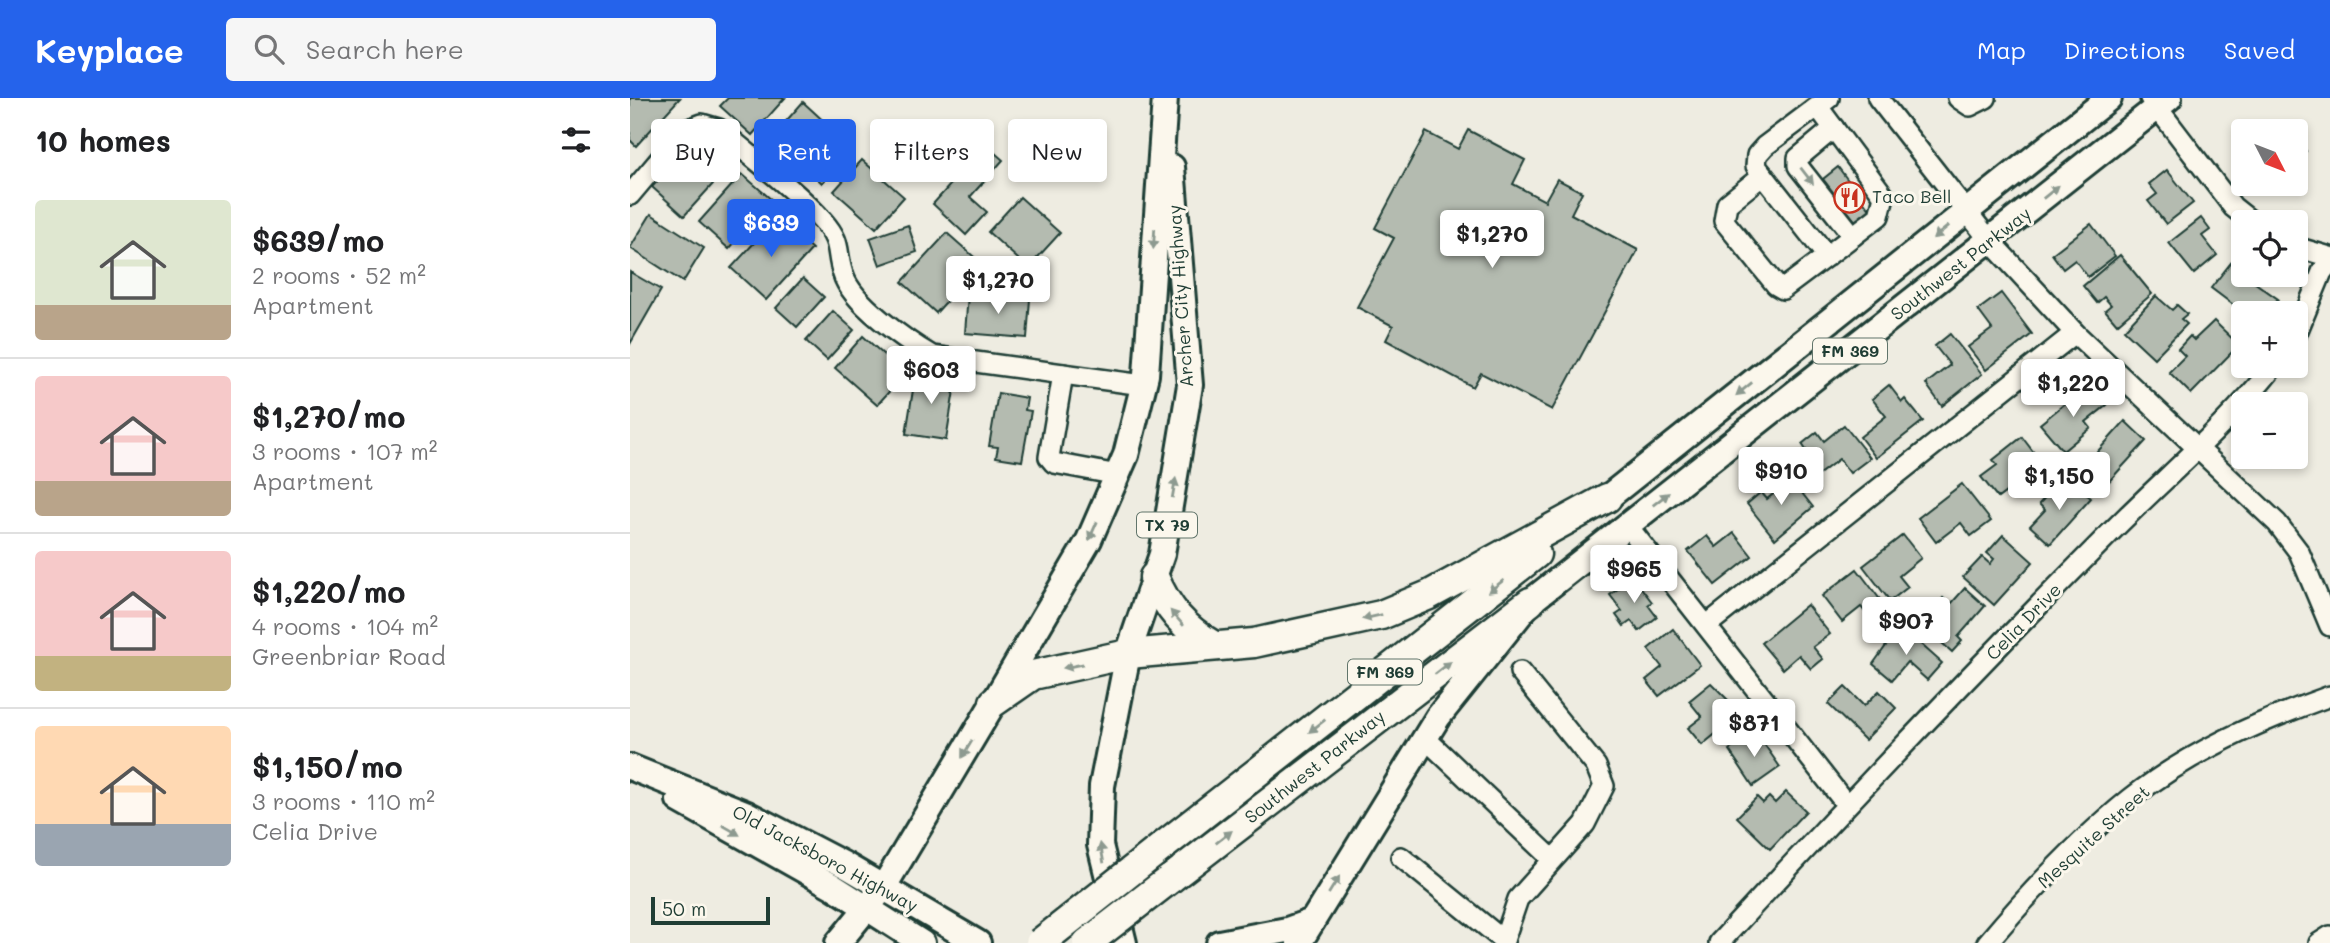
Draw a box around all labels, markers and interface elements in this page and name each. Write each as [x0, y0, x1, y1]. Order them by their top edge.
search box [226, 18, 716, 81]
text: Keyplace [35, 28, 184, 71]
icon: search [250, 30, 288, 68]
text: Search here [306, 32, 464, 66]
text: Map [1977, 34, 2026, 65]
text: Directions [2064, 34, 2186, 65]
text: Saved [2224, 34, 2295, 65]
chip: Buy [651, 119, 740, 182]
chip: Rent [754, 119, 856, 182]
chip: Filters [870, 119, 994, 182]
chip: New [1008, 119, 1107, 182]
north arrow [2231, 119, 2308, 196]
map controls [2231, 119, 2308, 469]
text: 10 homes [35, 120, 171, 160]
icon: filters [557, 121, 595, 159]
one-way arrow [1799, 167, 1814, 185]
restaurant icon: Taco Bell [1832, 180, 1866, 214]
place label: Taco Bell [1872, 184, 1952, 208]
one-way arrow [2043, 185, 2060, 200]
pin: $639 [730, 200, 812, 259]
street label: Southwest Parkway [1885, 201, 2035, 326]
street label: Archer City Highway [1162, 204, 1198, 388]
text: $639 [743, 207, 799, 237]
button: locate [2231, 210, 2308, 287]
pin: $1,270 [1435, 211, 1549, 270]
text: $1,270 [1456, 218, 1528, 248]
text: $639/mo [252, 220, 384, 260]
one-way arrow [1933, 225, 1951, 240]
icon: home [91, 228, 175, 312]
one-way arrow [1148, 229, 1159, 251]
pin: $1,270 [941, 256, 1055, 316]
text: 2 rooms · 52 m² [252, 260, 426, 290]
text: $1,270 [962, 264, 1034, 294]
text: Apartment [252, 290, 374, 320]
button: + [2231, 301, 2308, 378]
road number: FM 369 [1813, 339, 1887, 364]
pin: $603 [890, 346, 972, 406]
text: $603 [903, 354, 959, 384]
pin: $1,220 [2016, 360, 2130, 419]
text: $1,220 [2037, 367, 2109, 397]
one-way arrow [1735, 382, 1753, 396]
button: − [2231, 392, 2308, 469]
text: $1,270/mo [252, 396, 405, 436]
icon: home [91, 404, 175, 488]
text: 3 rooms · 107 m² [252, 436, 438, 466]
pin: $910 [1740, 448, 1822, 507]
pin: $1,150 [2002, 452, 2116, 512]
text: $910 [1754, 455, 1808, 485]
text: $1,150 [2024, 460, 2094, 490]
text: Apartment [252, 466, 374, 496]
one-way arrow [1169, 477, 1180, 499]
one-way arrow [1652, 492, 1669, 507]
road number: TX 79 [1137, 512, 1197, 538]
one-way arrow [1087, 521, 1099, 541]
pin: $965 [1593, 546, 1675, 605]
text: $965 [1606, 553, 1662, 583]
text: $1,220/mo [252, 571, 405, 611]
one-way arrow [1487, 578, 1505, 593]
street label: Celia Drive [1980, 578, 2066, 665]
icon: home [91, 579, 175, 663]
pin: $907 [1865, 598, 1947, 657]
text: $907 [1878, 605, 1934, 635]
one-way arrow [1169, 609, 1185, 627]
text: 4 rooms · 104 m² [252, 611, 438, 641]
one-way arrow [1361, 612, 1383, 623]
text: Greenbriar Road [252, 641, 446, 671]
one-way arrow [1062, 660, 1084, 671]
road number: FM 369 [1348, 660, 1422, 684]
one-way arrow [1434, 661, 1452, 676]
pin: $871 [1713, 700, 1795, 759]
street label: Southwest Parkway [1239, 704, 1389, 829]
text: $871 [1728, 707, 1780, 737]
one-way arrow [1308, 718, 1326, 733]
one-way arrow [960, 739, 973, 758]
text: $1,150/mo [252, 746, 403, 786]
icon: home [91, 754, 175, 838]
street label: Mesquite Street [2032, 779, 2155, 893]
text: 3 rooms · 110 m² [252, 786, 435, 816]
street label: Old Jacksboro Highway [728, 799, 923, 917]
text: Celia Drive [252, 816, 378, 846]
one-way arrow [721, 824, 741, 836]
one-way arrow [1215, 829, 1233, 844]
one-way arrow [1096, 842, 1107, 864]
one-way arrow [1328, 875, 1341, 894]
scale bar [651, 894, 770, 926]
text: 50 m [662, 896, 706, 921]

